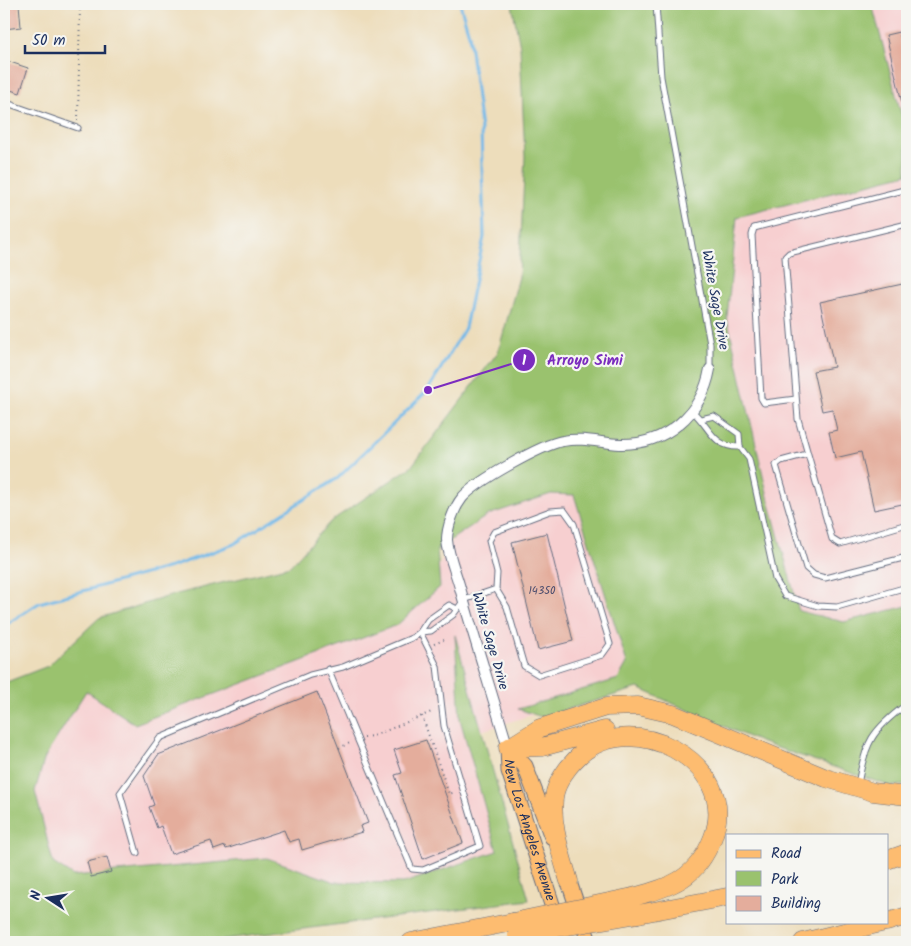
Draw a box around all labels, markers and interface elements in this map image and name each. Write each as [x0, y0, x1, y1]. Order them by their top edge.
scale bar [25, 22, 105, 54]
text: 50 m [32, 29, 66, 53]
street label: White Sage Drive [695, 248, 735, 352]
callout: Arroyo Simi [512, 345, 633, 375]
text: 1 [522, 349, 527, 373]
text: Arroyo Simi [547, 349, 624, 373]
house number: 14350 [528, 582, 556, 600]
street label: White Sage Drive [466, 589, 515, 693]
street label: New Los Angeles Avenue [497, 759, 561, 904]
legend [726, 834, 888, 924]
text: Road [771, 842, 802, 866]
text: Park [771, 868, 799, 892]
north arrow [22, 874, 72, 924]
text: N [25, 889, 48, 902]
text: Building [771, 892, 821, 916]

